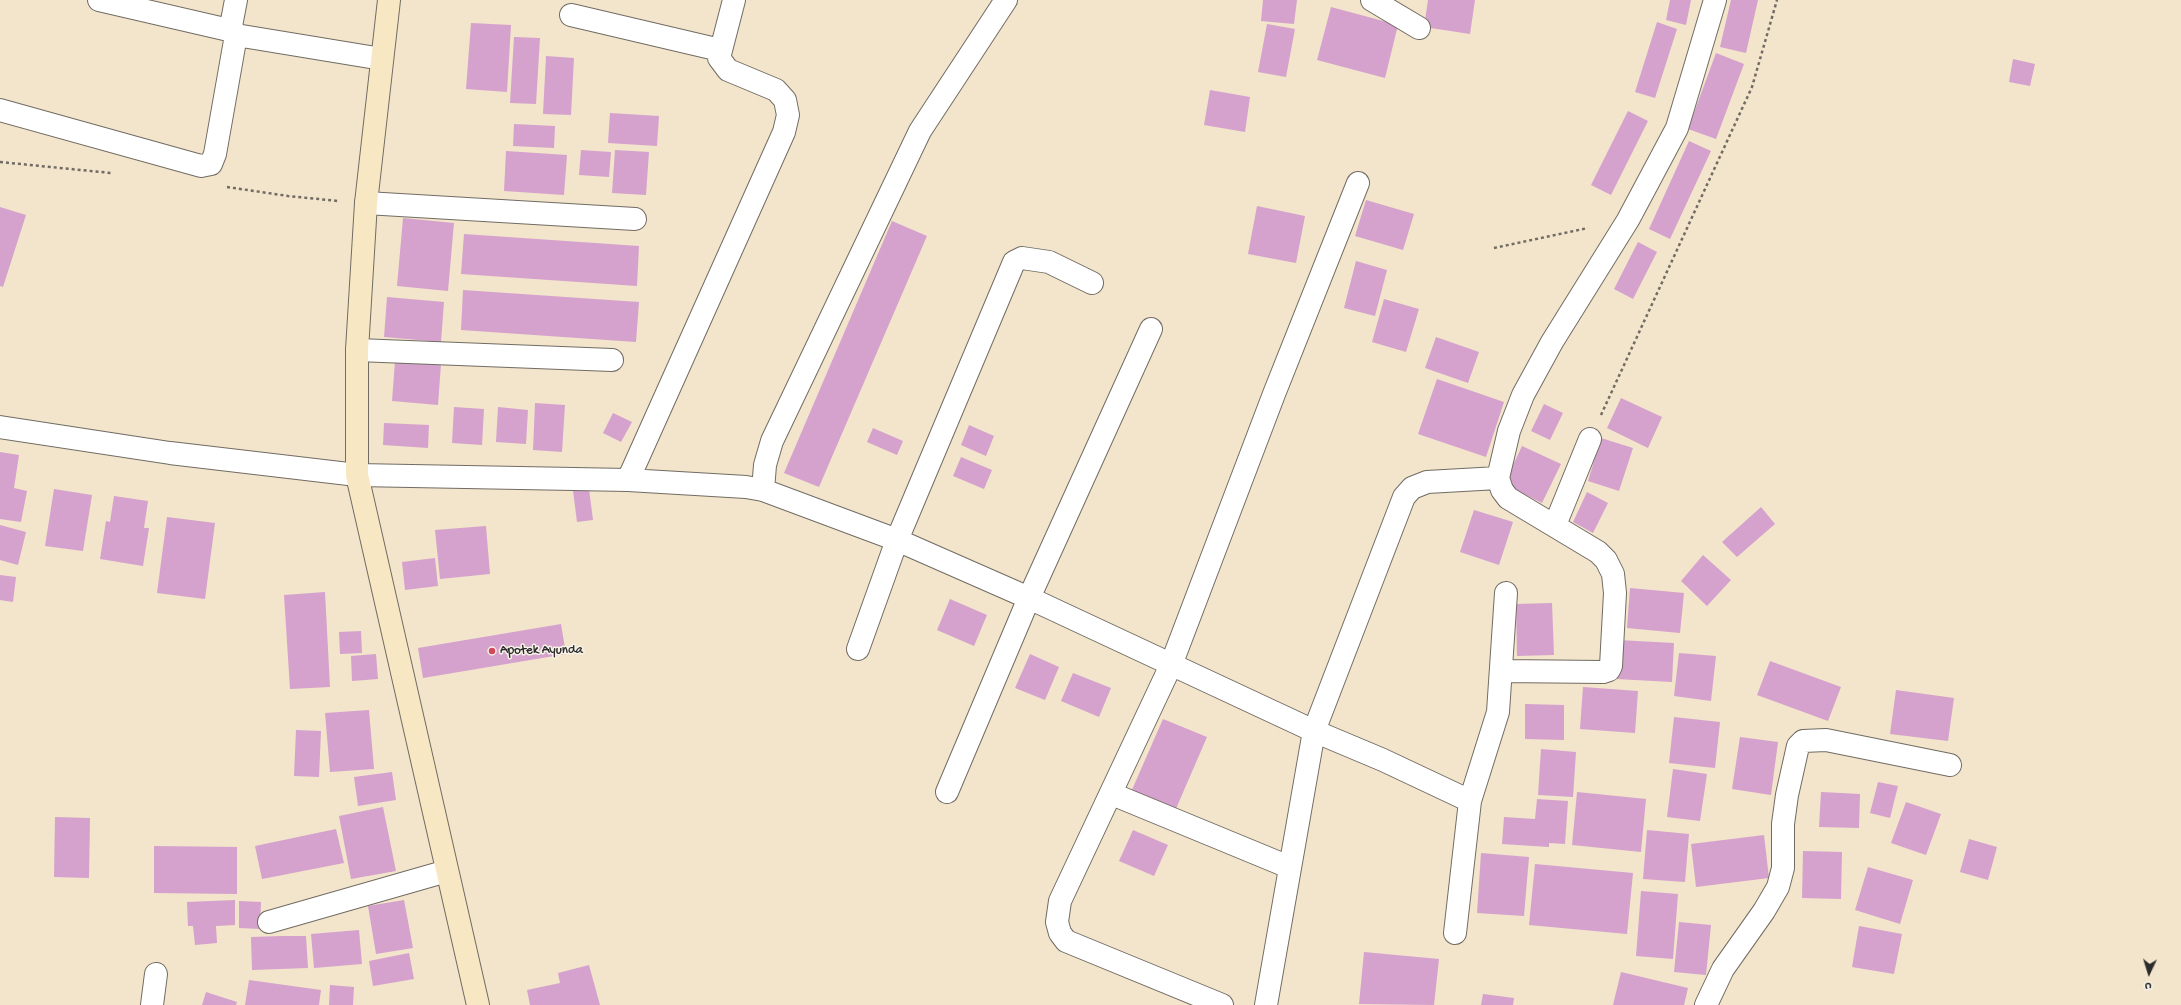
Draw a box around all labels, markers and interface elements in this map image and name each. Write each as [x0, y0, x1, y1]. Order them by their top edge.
place label: Apotek Ayunda [500, 643, 583, 659]
marker: Apotek Ayunda [487, 646, 497, 656]
north arrow [2129, 953, 2169, 993]
text: U [2145, 979, 2152, 991]

